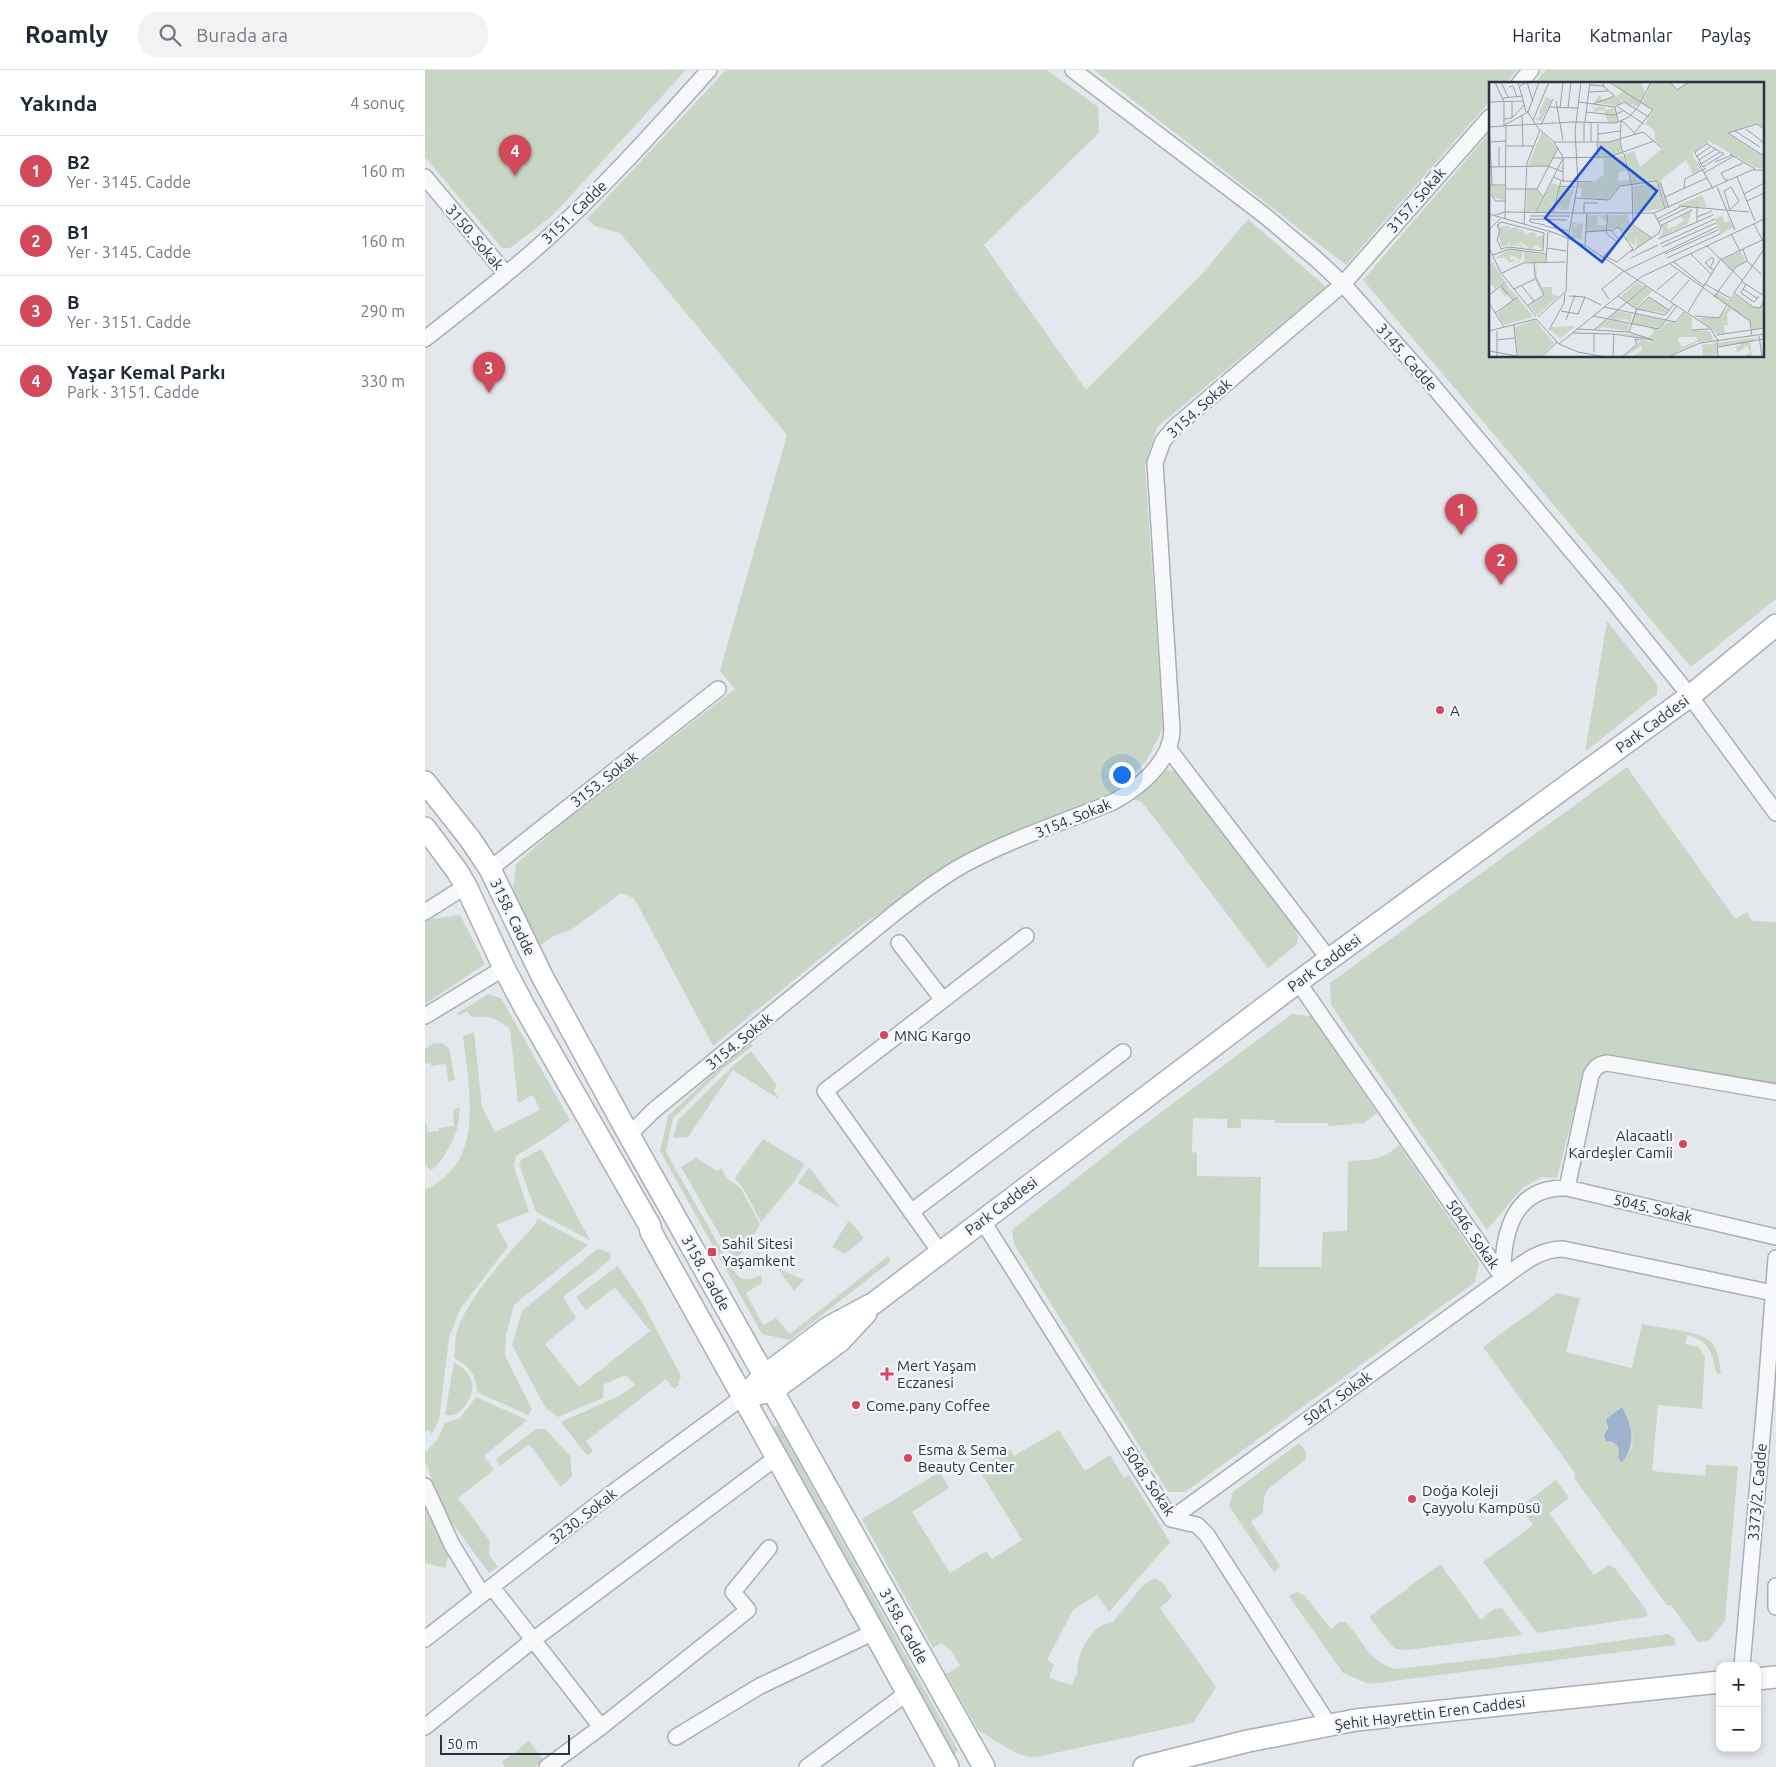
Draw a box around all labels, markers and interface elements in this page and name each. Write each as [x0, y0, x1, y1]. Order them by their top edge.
search box [138, 12, 488, 57]
text: Roamly [25, 21, 108, 48]
icon: search [156, 21, 184, 49]
text: Burada ara [196, 24, 288, 46]
text: Harita [1512, 25, 1562, 45]
text: Katmanlar [1590, 25, 1673, 45]
text: Paylaş [1701, 25, 1751, 45]
inset map [1489, 82, 1763, 358]
text: Yakında [20, 91, 97, 115]
text: 4 sonuç [350, 94, 405, 112]
pin: 4 [499, 135, 531, 176]
text: B2 [67, 151, 90, 173]
text: 1 [31, 162, 41, 180]
text: 160 m [360, 162, 405, 180]
street label: 3157. Sokak [1383, 164, 1449, 236]
text: Yer · 3145. Cadde [67, 173, 191, 191]
street label: 3151. Cadde [538, 177, 610, 247]
street label: 3150. Sokak [443, 201, 508, 274]
text: B1 [67, 221, 90, 243]
text: 2 [31, 232, 41, 250]
text: 160 m [360, 232, 405, 250]
text: Yer · 3145. Cadde [67, 243, 191, 261]
text: B [67, 291, 80, 313]
text: 3 [31, 302, 41, 320]
text: 290 m [360, 302, 405, 320]
text: Yer · 3151. Cadde [67, 313, 191, 331]
street label: 3145. Cadde [1373, 320, 1441, 394]
pin: 3 [473, 352, 505, 393]
text: Yaşar Kemal Parkı [67, 361, 226, 383]
text: 4 [31, 372, 41, 390]
text: 330 m [360, 372, 405, 390]
street label: 3154. Sokak [1163, 374, 1235, 441]
text: Park · 3151. Cadde [67, 383, 199, 401]
pin: 1 [1445, 494, 1477, 535]
pin: 2 [1485, 544, 1517, 585]
street label: Park Caddesi [1612, 692, 1692, 756]
place label: A [1450, 702, 1460, 719]
marker: A [1434, 704, 1446, 716]
street label: 3153. Sokak [567, 747, 641, 810]
your location [1109, 762, 1135, 788]
street label: 3154. Sokak [1033, 795, 1114, 841]
street label: 3158. Cadde [487, 876, 539, 958]
street label: Park Caddesi [1284, 931, 1364, 995]
street label: 3154. Sokak [702, 1009, 776, 1073]
place label: MNG Kargo [894, 1027, 971, 1044]
marker: MNG Kargo [878, 1029, 890, 1041]
place label: Alacaatlı Kardeşler Camii [1568, 1127, 1673, 1161]
marker: Alacaatlı Kardeşler Camii [1677, 1138, 1689, 1150]
street label: Park Caddesi [961, 1173, 1041, 1239]
street label: 5045. Sokak [1612, 1191, 1695, 1225]
street label: 5046. Sokak [1443, 1196, 1503, 1272]
street label: 3158. Cadde [678, 1232, 734, 1314]
place label: Sahil Sitesi Yaşamkent [722, 1235, 795, 1269]
marker: Sahil Sitesi Yaşamkent [706, 1246, 718, 1258]
place label: Mert Yaşam Eczanesi [897, 1357, 976, 1391]
street label: 5047. Sokak [1299, 1367, 1375, 1429]
marker: Mert Yaşam Eczanesi [881, 1368, 893, 1380]
place label: Come.pany Coffee [866, 1397, 990, 1414]
marker: Come.pany Coffee [850, 1399, 862, 1411]
place label: Esma & Sema Beauty Center [918, 1441, 1015, 1475]
street label: 5048. Sokak [1119, 1443, 1179, 1519]
street label: 3373/2. Cadde [1744, 1443, 1770, 1541]
marker: Esma & Sema Beauty Center [902, 1452, 914, 1464]
place label: Doğa Koleji Çayyolu Kampüsü [1422, 1482, 1541, 1516]
street label: 3230. Sokak [546, 1484, 620, 1547]
marker: Doğa Koleji Çayyolu Kampüsü [1406, 1493, 1418, 1505]
street label: 3158. Cadde [876, 1585, 932, 1667]
map controls [1716, 1662, 1761, 1752]
button: + [1716, 1662, 1761, 1707]
street label: Şehit Hayrettin Eren Caddesi [1334, 1693, 1526, 1733]
button: − [1716, 1707, 1761, 1752]
scale bar [440, 1732, 570, 1755]
text: 50 m [447, 1736, 478, 1752]

